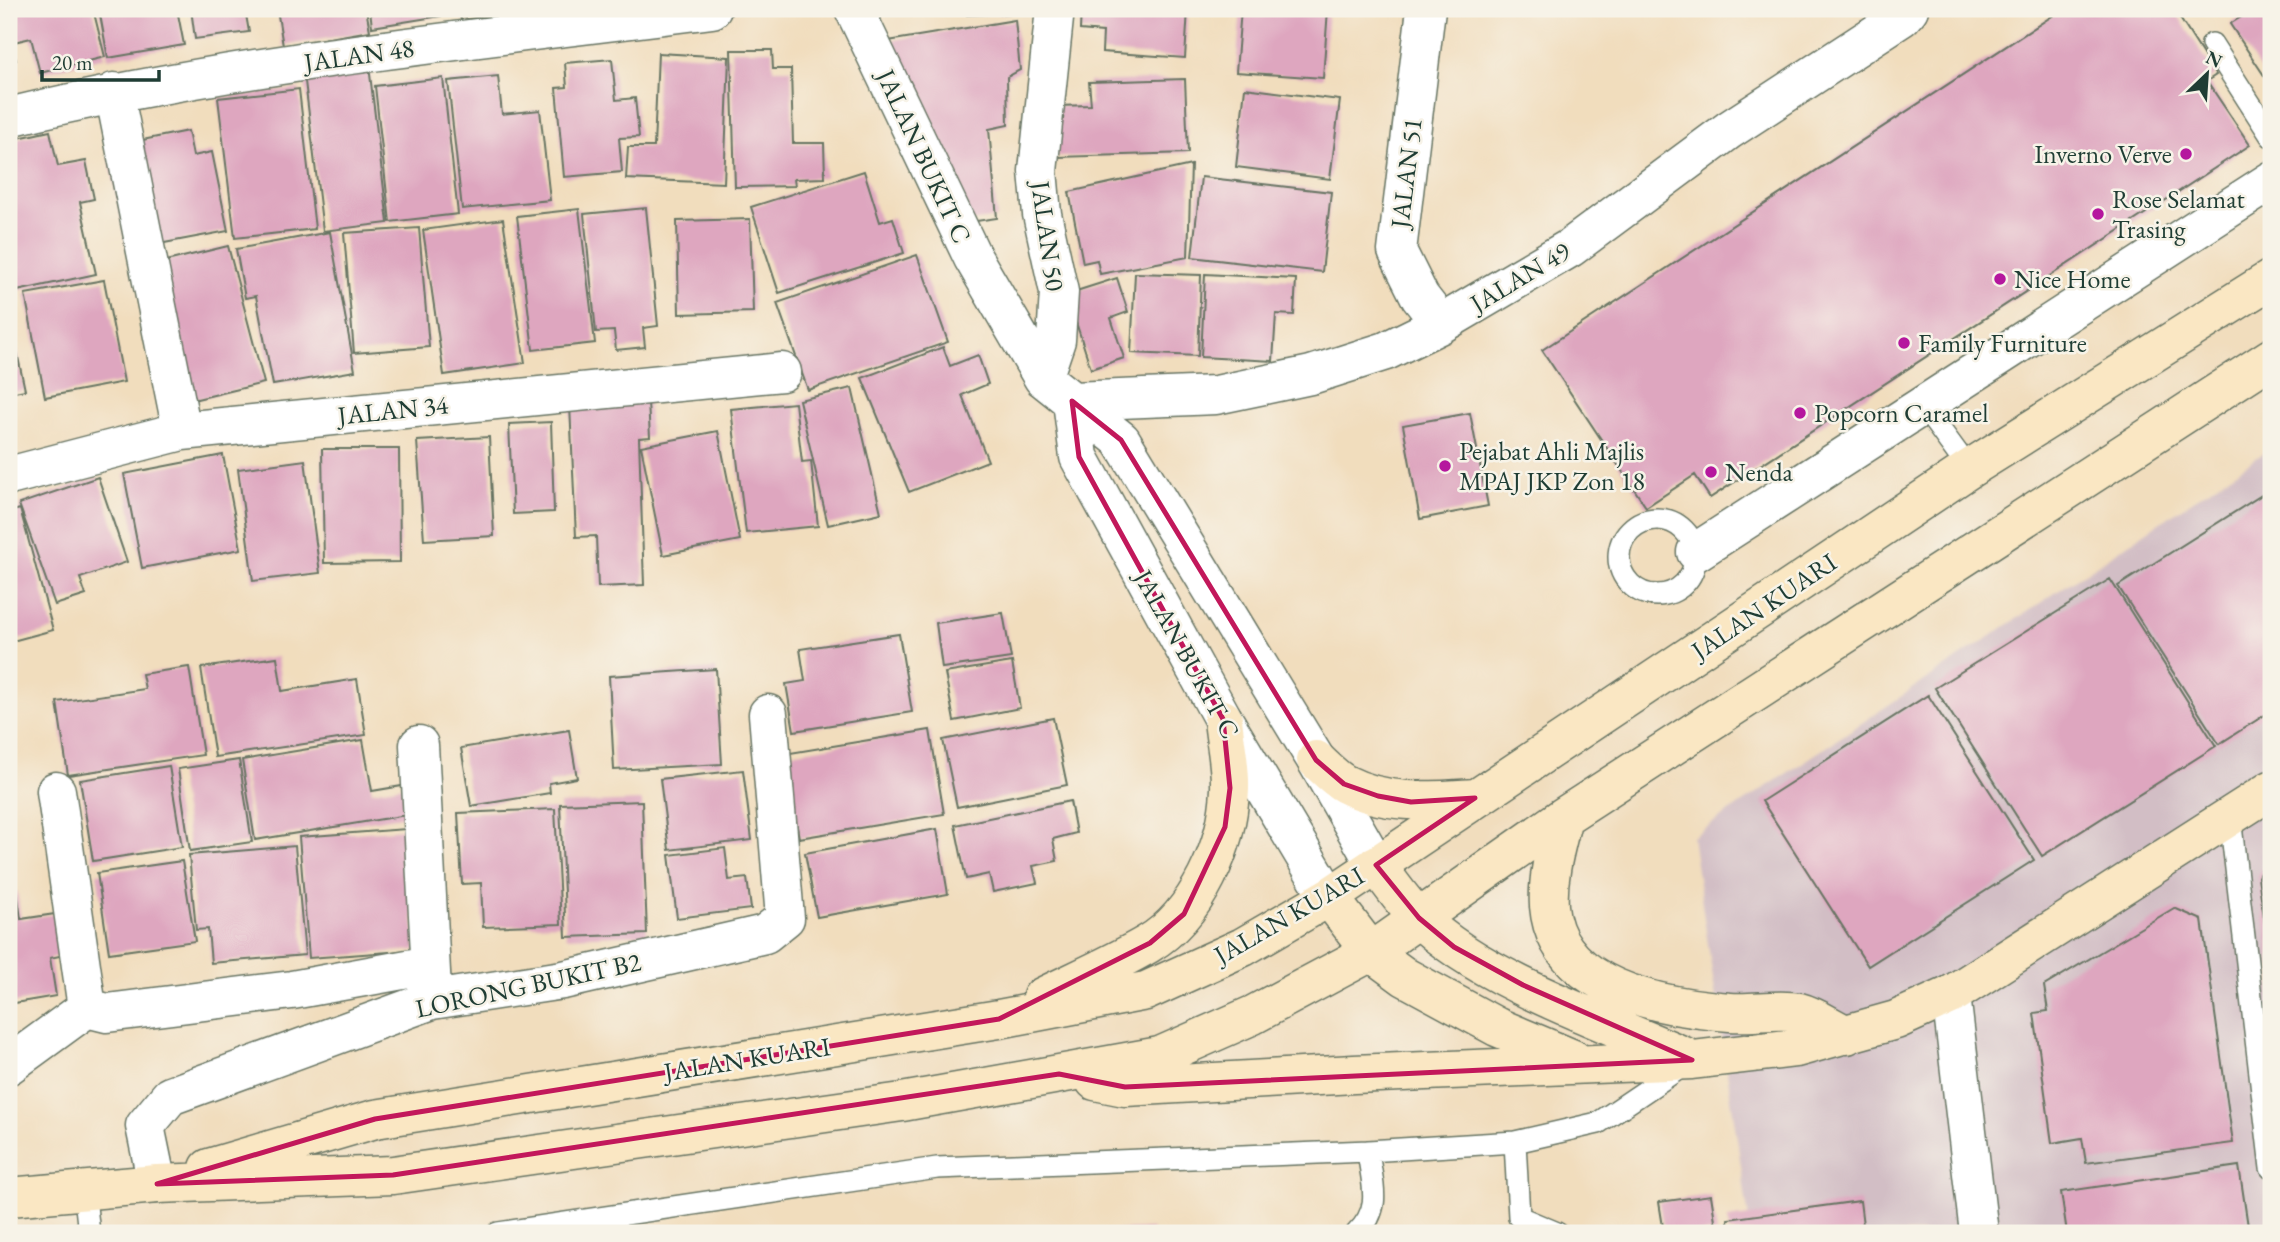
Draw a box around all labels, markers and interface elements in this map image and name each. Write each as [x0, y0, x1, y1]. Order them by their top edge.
street label: JALAN 48 [300, 30, 416, 80]
scale bar [42, 38, 159, 82]
north arrow [2172, 38, 2242, 108]
text: N [2202, 44, 2227, 74]
text: 20 m [52, 49, 93, 76]
street label: JALAN BUKIT C [868, 62, 979, 248]
street label: JALAN 51 [1382, 116, 1430, 232]
place label: Inverno Verve [2034, 137, 2172, 171]
marker: Inverno Verve [2178, 146, 2194, 162]
street label: JALAN 50 [1023, 177, 1073, 293]
place label: Rose Selamat Trasing [2112, 182, 2245, 246]
marker: Rose Selamat Trasing [2090, 206, 2106, 222]
street label: JALAN 49 [1462, 234, 1577, 321]
place label: Nice Home [2014, 262, 2131, 296]
marker: Nice Home [1992, 271, 2008, 287]
place label: Family Furniture [1918, 326, 2087, 360]
marker: Family Furniture [1896, 335, 1912, 351]
street label: JALAN 34 [334, 387, 450, 433]
place label: Popcorn Caramel [1814, 396, 1988, 430]
marker: Popcorn Caramel [1792, 405, 1808, 421]
place label: Pejabat Ahli Majlis MPAJ JKP Zon 18 [1459, 434, 1645, 498]
place label: Nenda [1725, 455, 1794, 489]
marker: Pejabat Ahli Majlis MPAJ JKP Zon 18 [1437, 458, 1453, 474]
marker: Nenda [1703, 464, 1719, 480]
street label: JALAN KUARI [1683, 545, 1843, 668]
street label: JALAN BUKIT C [1126, 562, 1247, 744]
street label: JALAN KUARI [1206, 858, 1370, 973]
street label: LORONG BUKIT B2 [412, 944, 644, 1025]
street label: JALAN KUARI [659, 1029, 833, 1089]

